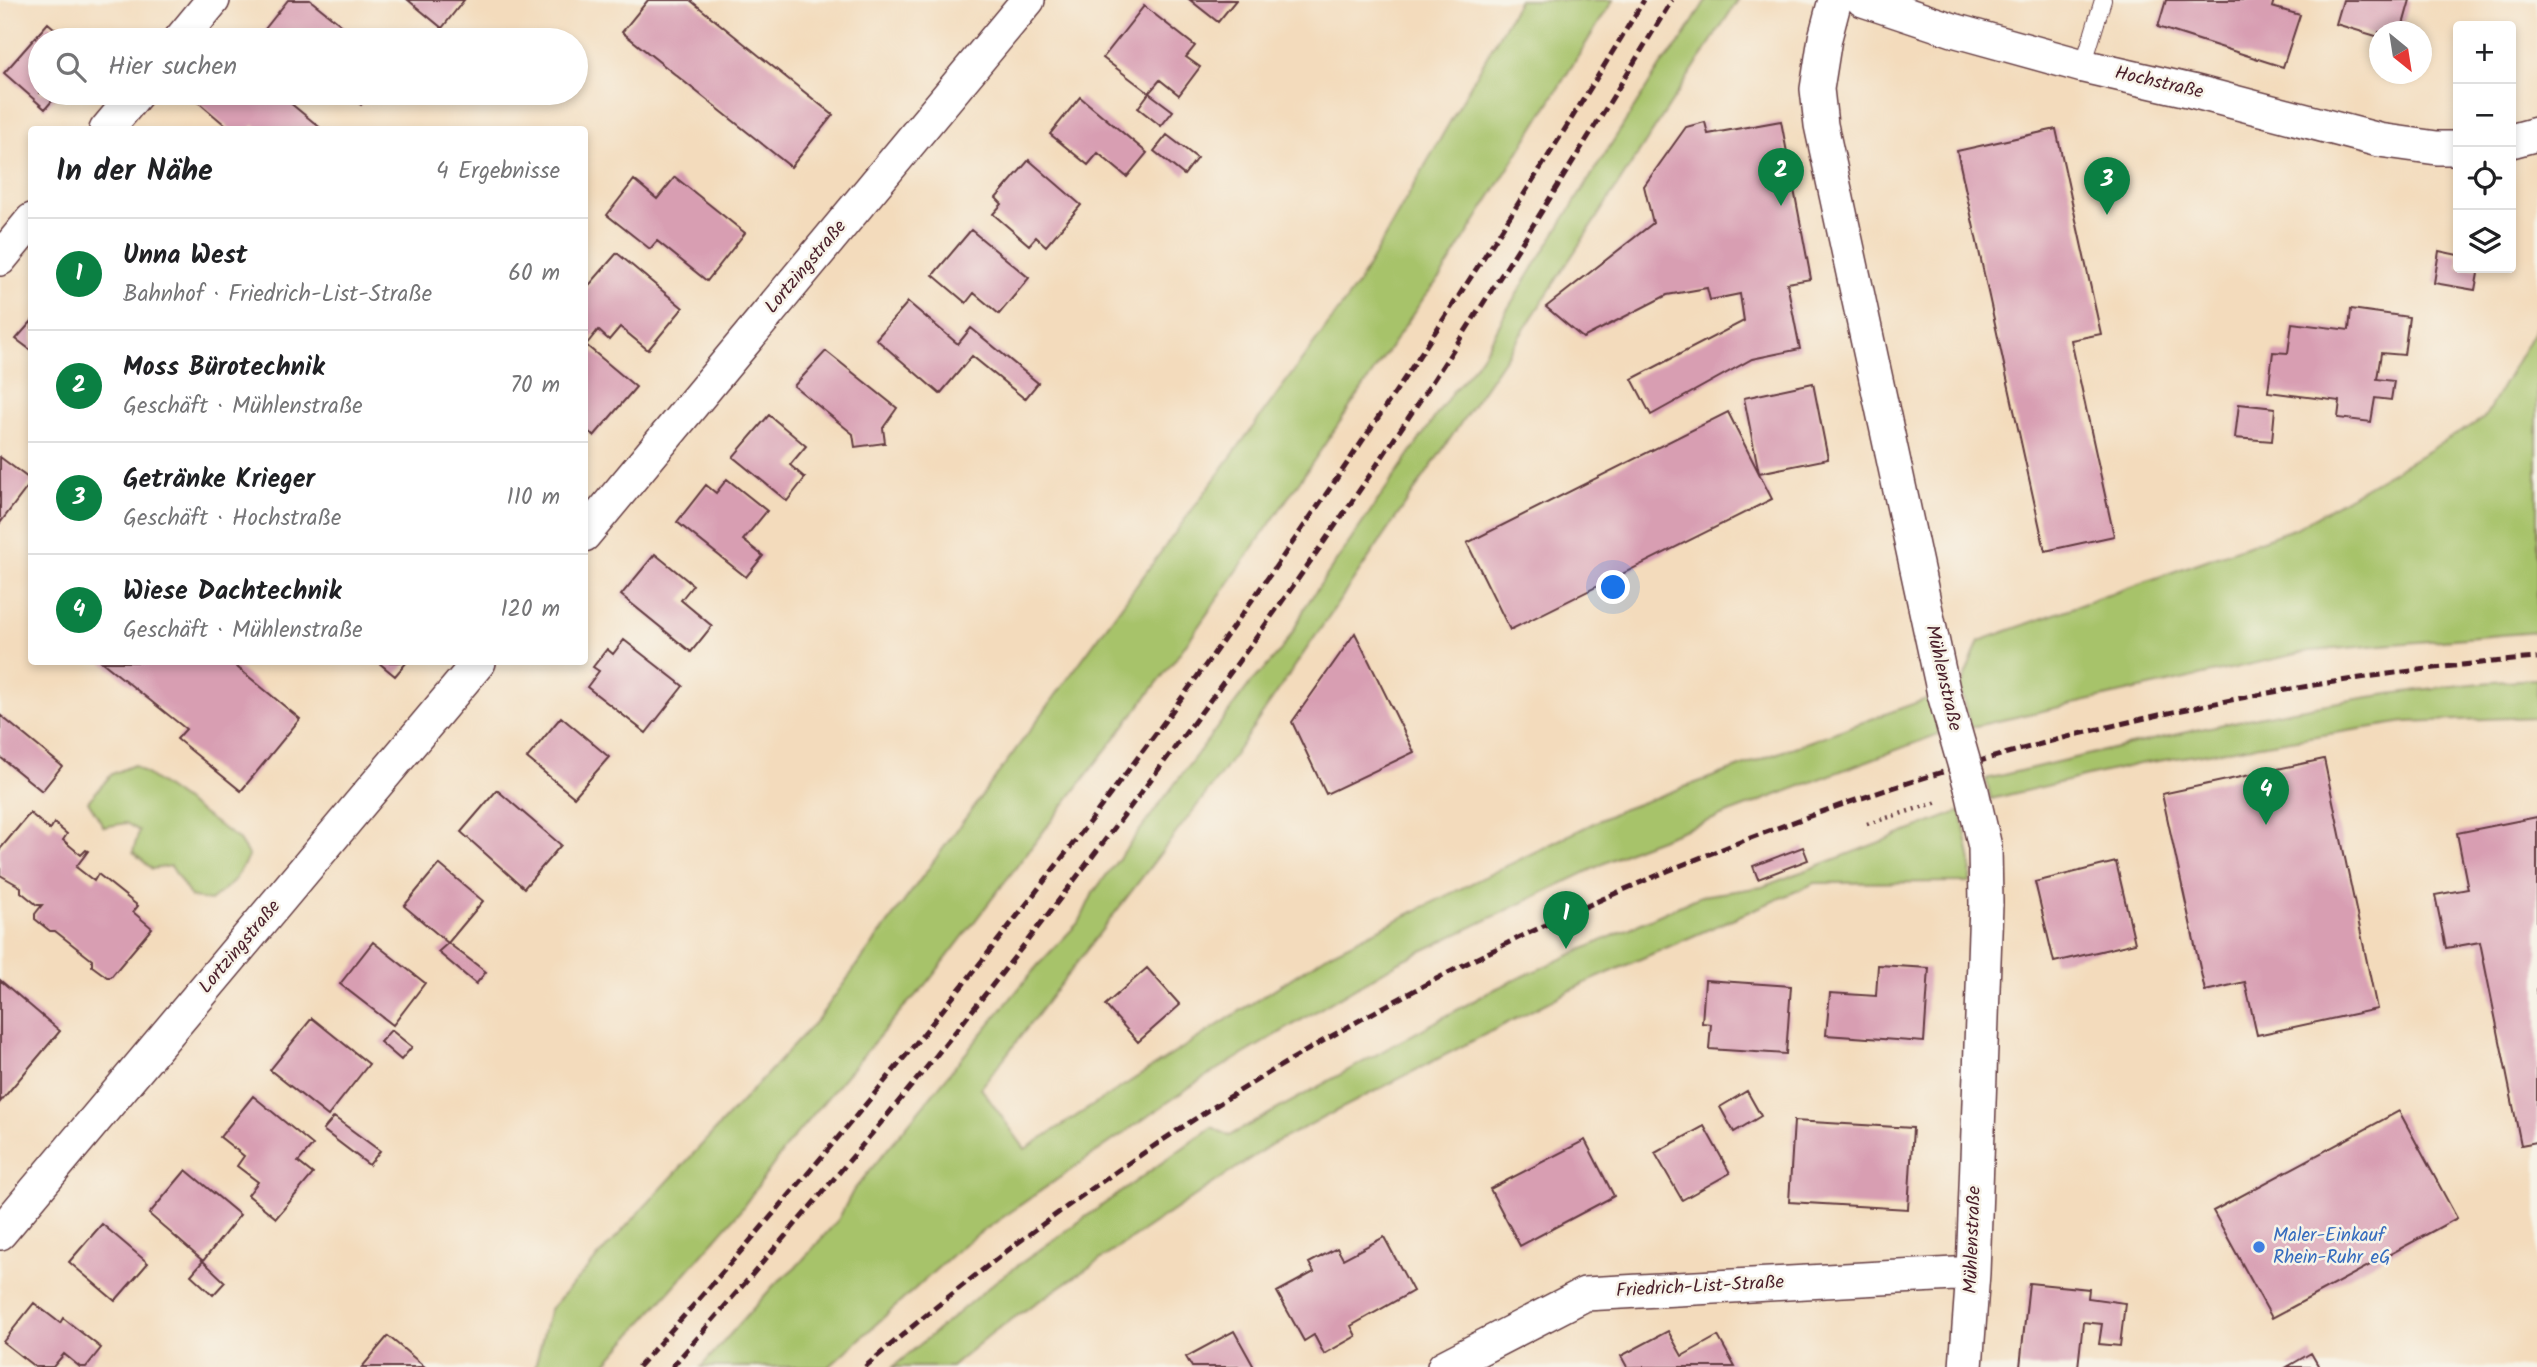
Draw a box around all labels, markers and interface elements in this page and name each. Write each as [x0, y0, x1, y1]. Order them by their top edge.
north arrow [2369, 21, 2432, 84]
map controls [2453, 21, 2516, 273]
button: + [2453, 21, 2516, 84]
search box [28, 28, 588, 105]
text: Hier suchen [108, 46, 237, 88]
icon: search [52, 48, 90, 86]
street label: Hochstraße [2112, 58, 2207, 108]
button: − [2453, 84, 2516, 147]
button: locate [2453, 147, 2516, 210]
text: In der Nähe [56, 148, 213, 196]
pin: 2 [1758, 148, 1804, 206]
text: 4 Ergebnisse [436, 154, 560, 190]
pin: 3 [2084, 157, 2130, 215]
button: layers [2453, 210, 2516, 273]
street label: Lortzingstraße [758, 213, 855, 321]
text: Unna West [123, 235, 248, 277]
text: 1 [76, 256, 82, 292]
text: 60 m [508, 256, 560, 292]
text: Bahnhof · Friedrich-List-Straße [123, 277, 432, 313]
text: Moss Bürotechnik [123, 347, 325, 389]
text: 2 [72, 368, 86, 404]
text: 70 m [510, 368, 560, 404]
text: Geschäft · Mühlenstraße [123, 389, 363, 425]
text: Getränke Krieger [123, 459, 315, 501]
text: 3 [73, 480, 85, 516]
text: 110 m [507, 480, 560, 516]
text: Geschäft · Hochstraße [123, 501, 341, 537]
your location [1596, 570, 1630, 604]
text: Wiese Dachtechnik [123, 571, 341, 613]
text: 4 [73, 592, 85, 628]
text: 120 m [500, 592, 560, 628]
text: Geschäft · Mühlenstraße [123, 613, 363, 649]
street label: Mühlenstraße [1916, 622, 1970, 734]
pin: 4 [2243, 767, 2289, 825]
pin: 1 [1543, 891, 1589, 949]
street label: Lortzingstraße [192, 893, 289, 1001]
street label: Mühlenstraße [1956, 1185, 1990, 1294]
place label: Maler-Einkauf Rhein-Ruhr eG [2273, 1221, 2391, 1273]
marker: Maler-Einkauf Rhein-Ruhr eG [2251, 1239, 2267, 1255]
street label: Friedrich-List-Straße [1615, 1268, 1785, 1306]

